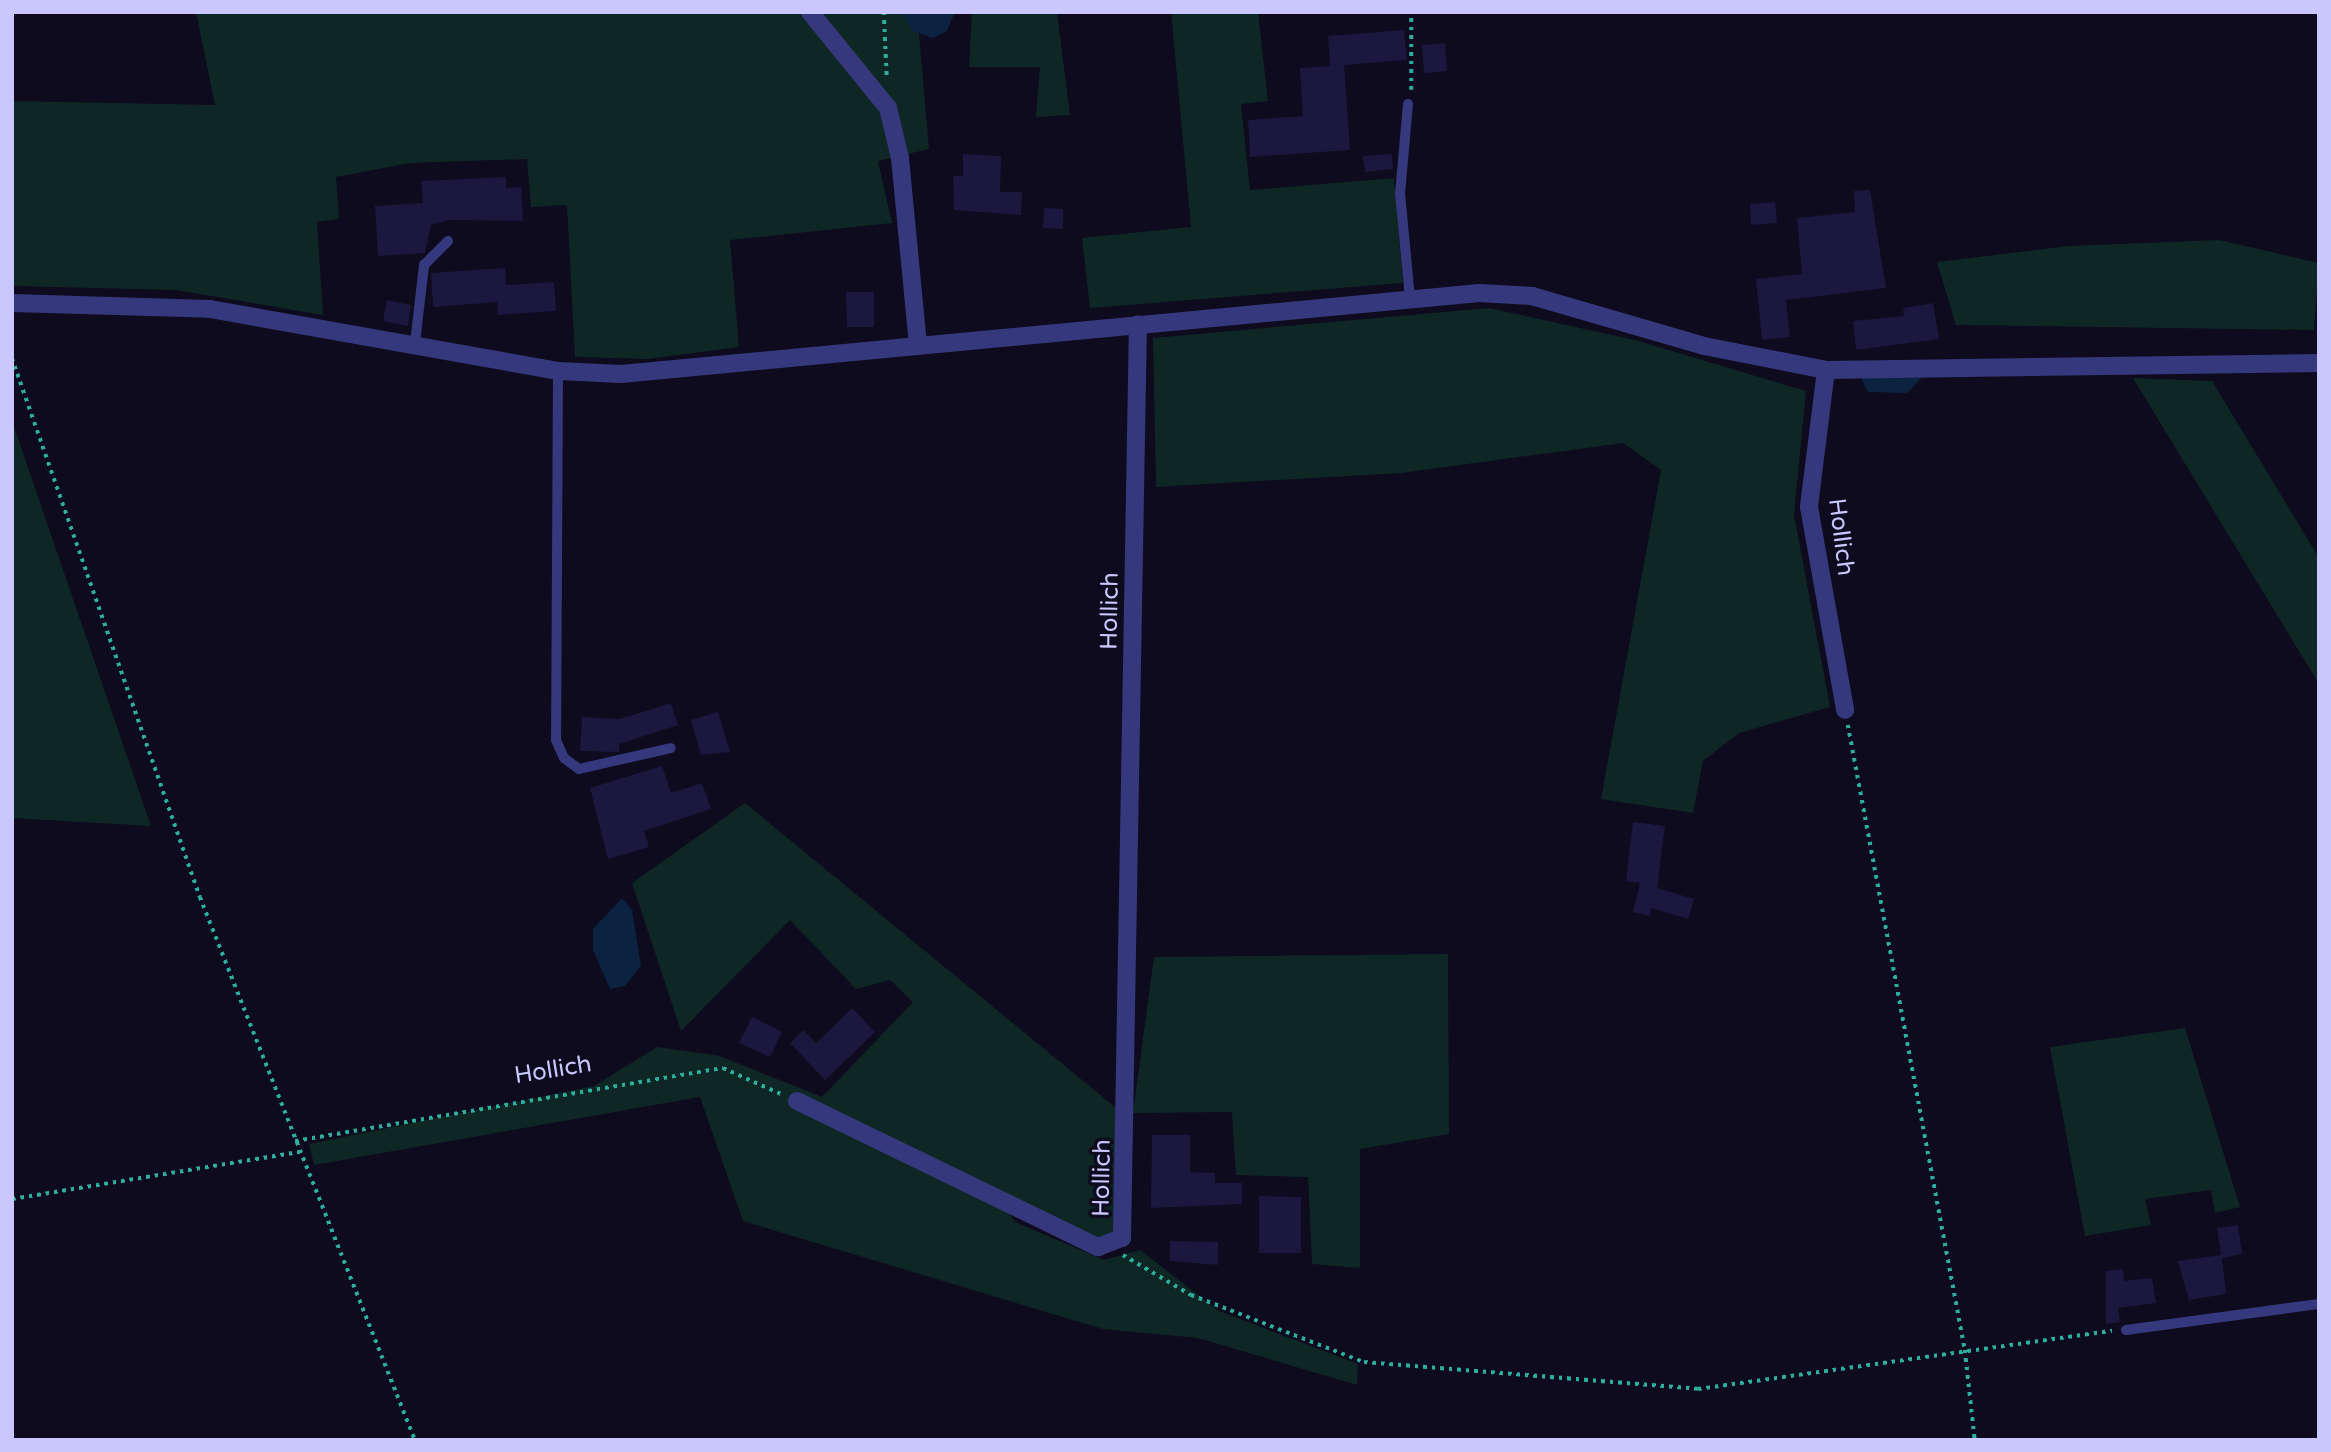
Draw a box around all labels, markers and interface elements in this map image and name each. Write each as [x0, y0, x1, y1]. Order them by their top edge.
street label: Hollich [1822, 497, 1860, 577]
street label: Hollich [1095, 572, 1125, 650]
street label: Hollich [512, 1050, 594, 1090]
street label: Hollich [1087, 1139, 1117, 1217]

